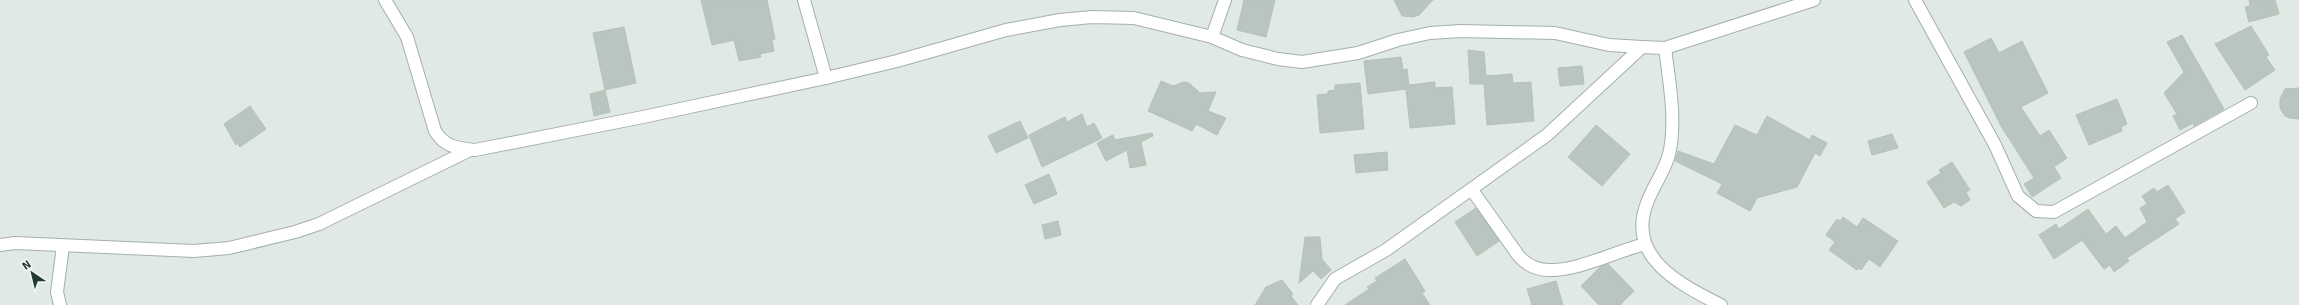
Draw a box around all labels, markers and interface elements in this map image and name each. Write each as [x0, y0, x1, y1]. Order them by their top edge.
north arrow [12, 253, 52, 293]
text: N [20, 258, 33, 273]

